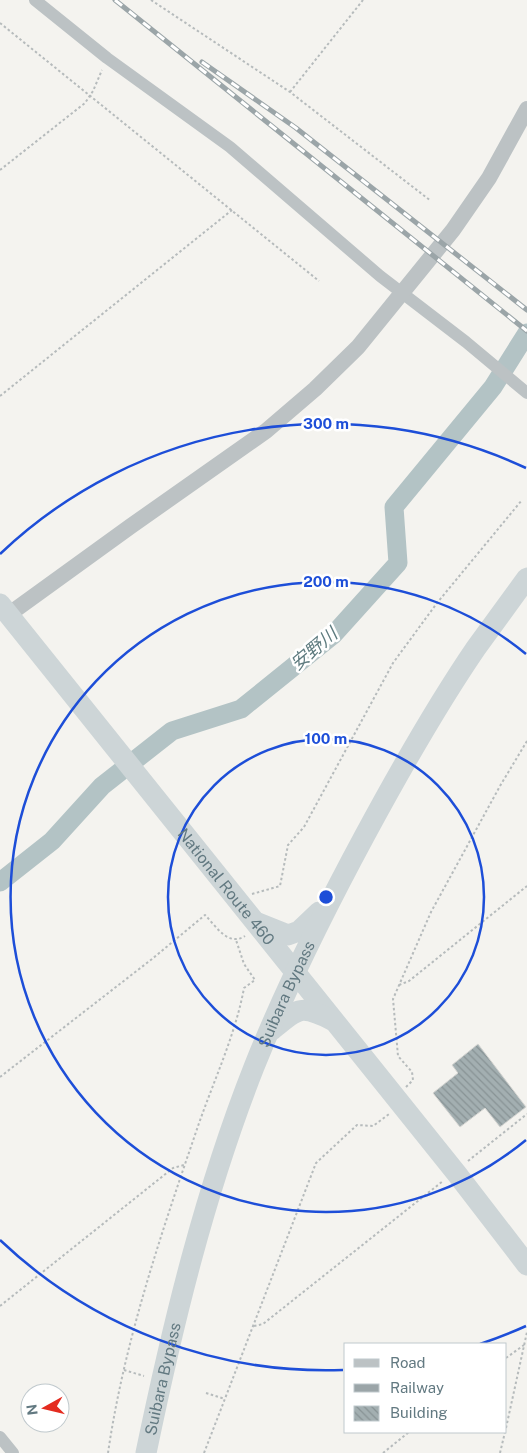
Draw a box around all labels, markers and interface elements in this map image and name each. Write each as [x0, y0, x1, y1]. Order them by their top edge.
text: 300 m [303, 415, 349, 432]
text: 200 m [303, 573, 349, 590]
water label: 安野川 [286, 622, 343, 674]
text: 100 m [305, 730, 347, 747]
street label: National Route 460 [174, 825, 279, 949]
centre of rings [317, 888, 335, 906]
street label: Suibara Bypass [254, 938, 319, 1050]
street label: Suibara Bypass [141, 1321, 185, 1437]
legend [344, 1343, 507, 1433]
text: Road [390, 1354, 426, 1371]
text: Railway [390, 1379, 444, 1396]
north arrow [20, 1383, 70, 1433]
text: N [23, 1403, 41, 1416]
text: Building [390, 1404, 448, 1421]

